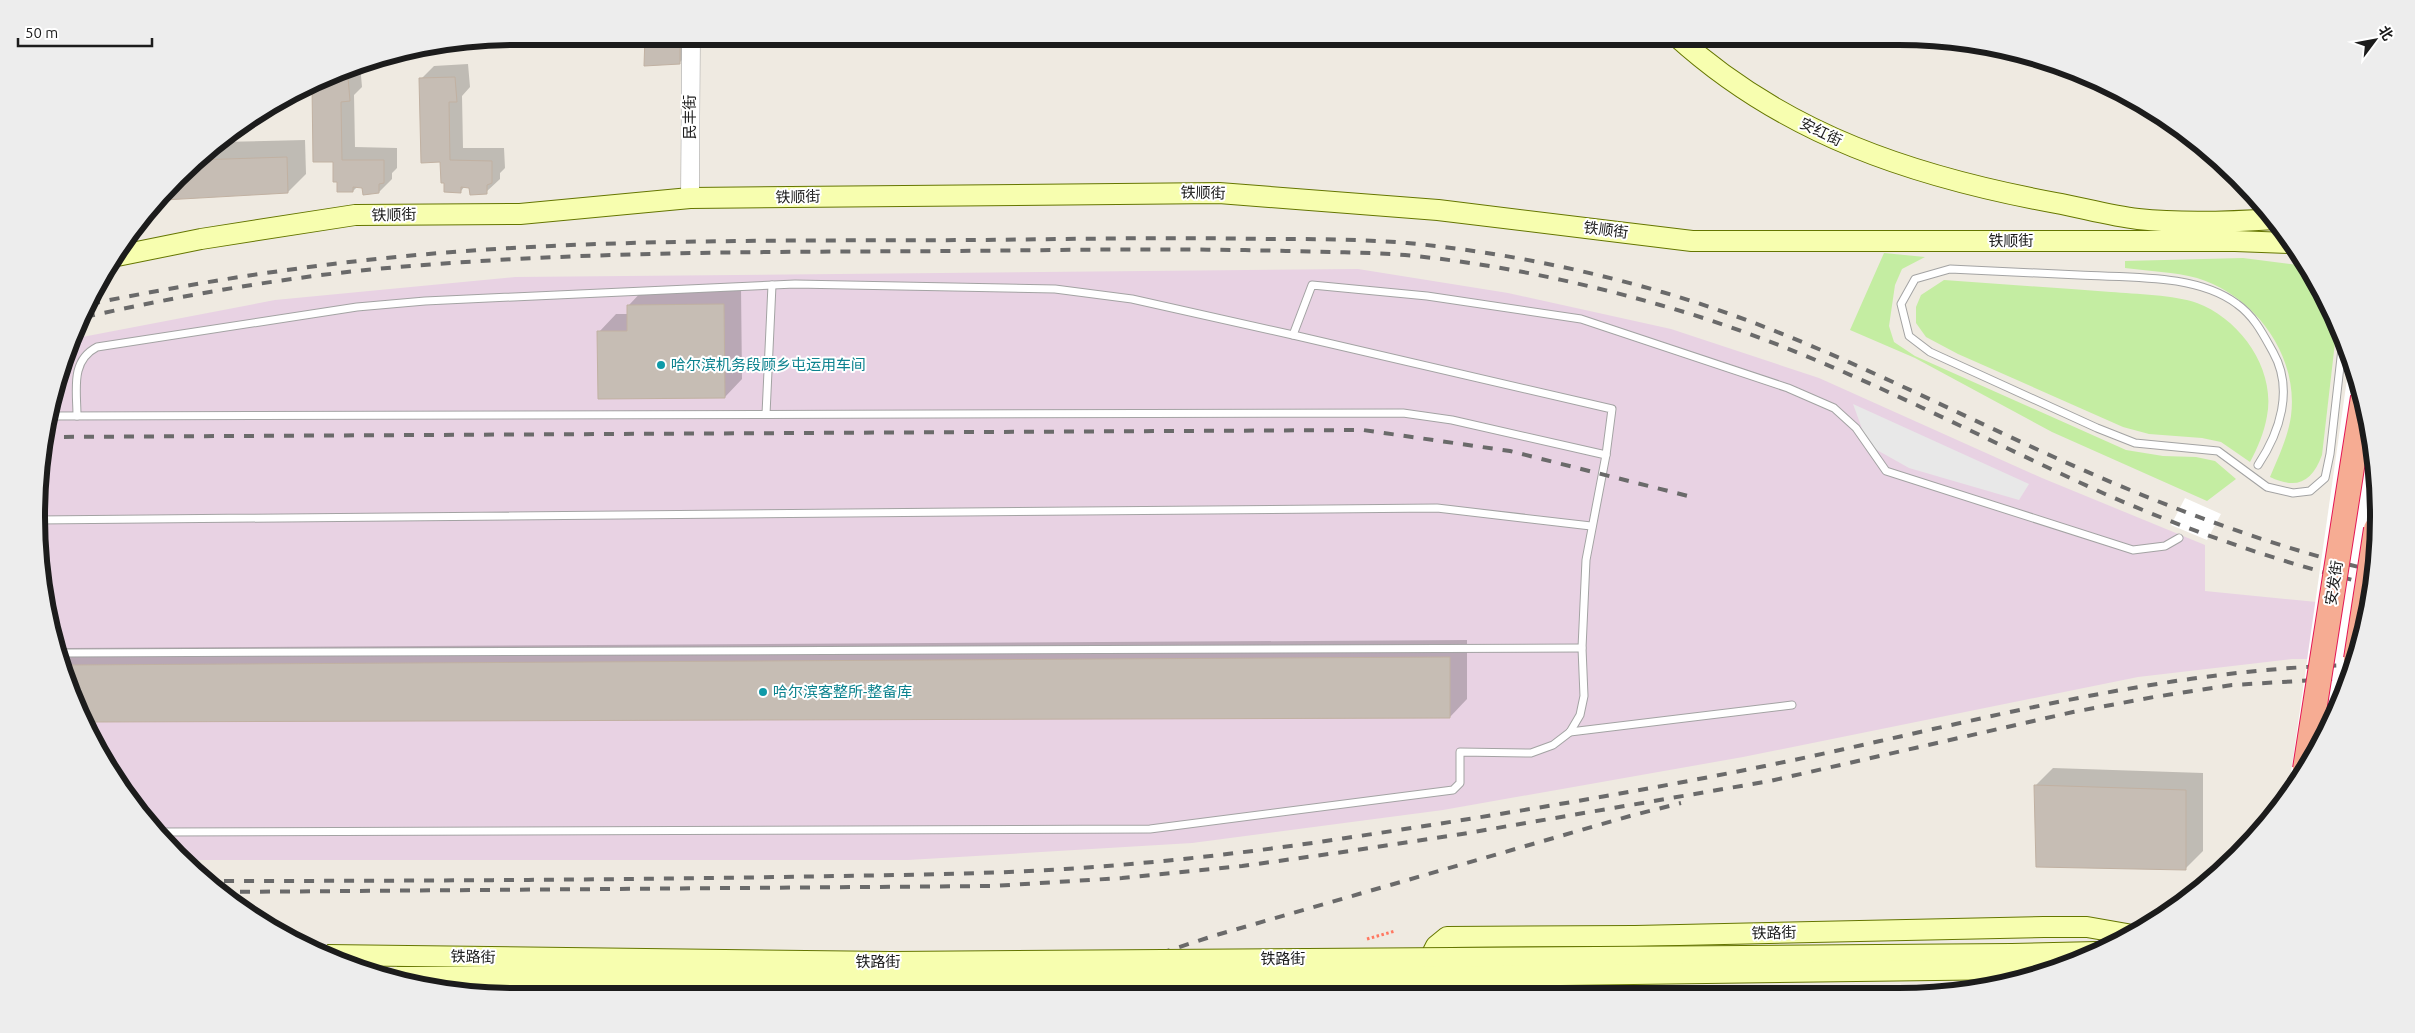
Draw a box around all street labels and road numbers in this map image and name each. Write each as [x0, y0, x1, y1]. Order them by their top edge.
street label: 民丰街 [681, 94, 698, 140]
street label: 安红街 [1797, 114, 1845, 149]
street label: 铁顺街 [1180, 184, 1226, 201]
street label: 铁顺街 [775, 188, 821, 205]
street label: 铁顺街 [371, 206, 417, 223]
street label: 铁顺街 [1583, 218, 1629, 241]
street label: 铁顺街 [1988, 232, 2034, 249]
street label: 安发街 [2322, 559, 2345, 606]
street label: 铁路街 [1751, 924, 1797, 941]
street label: 铁路街 [450, 948, 496, 965]
street label: 铁路街 [1260, 950, 1306, 967]
street label: 铁路街 [855, 953, 901, 970]

